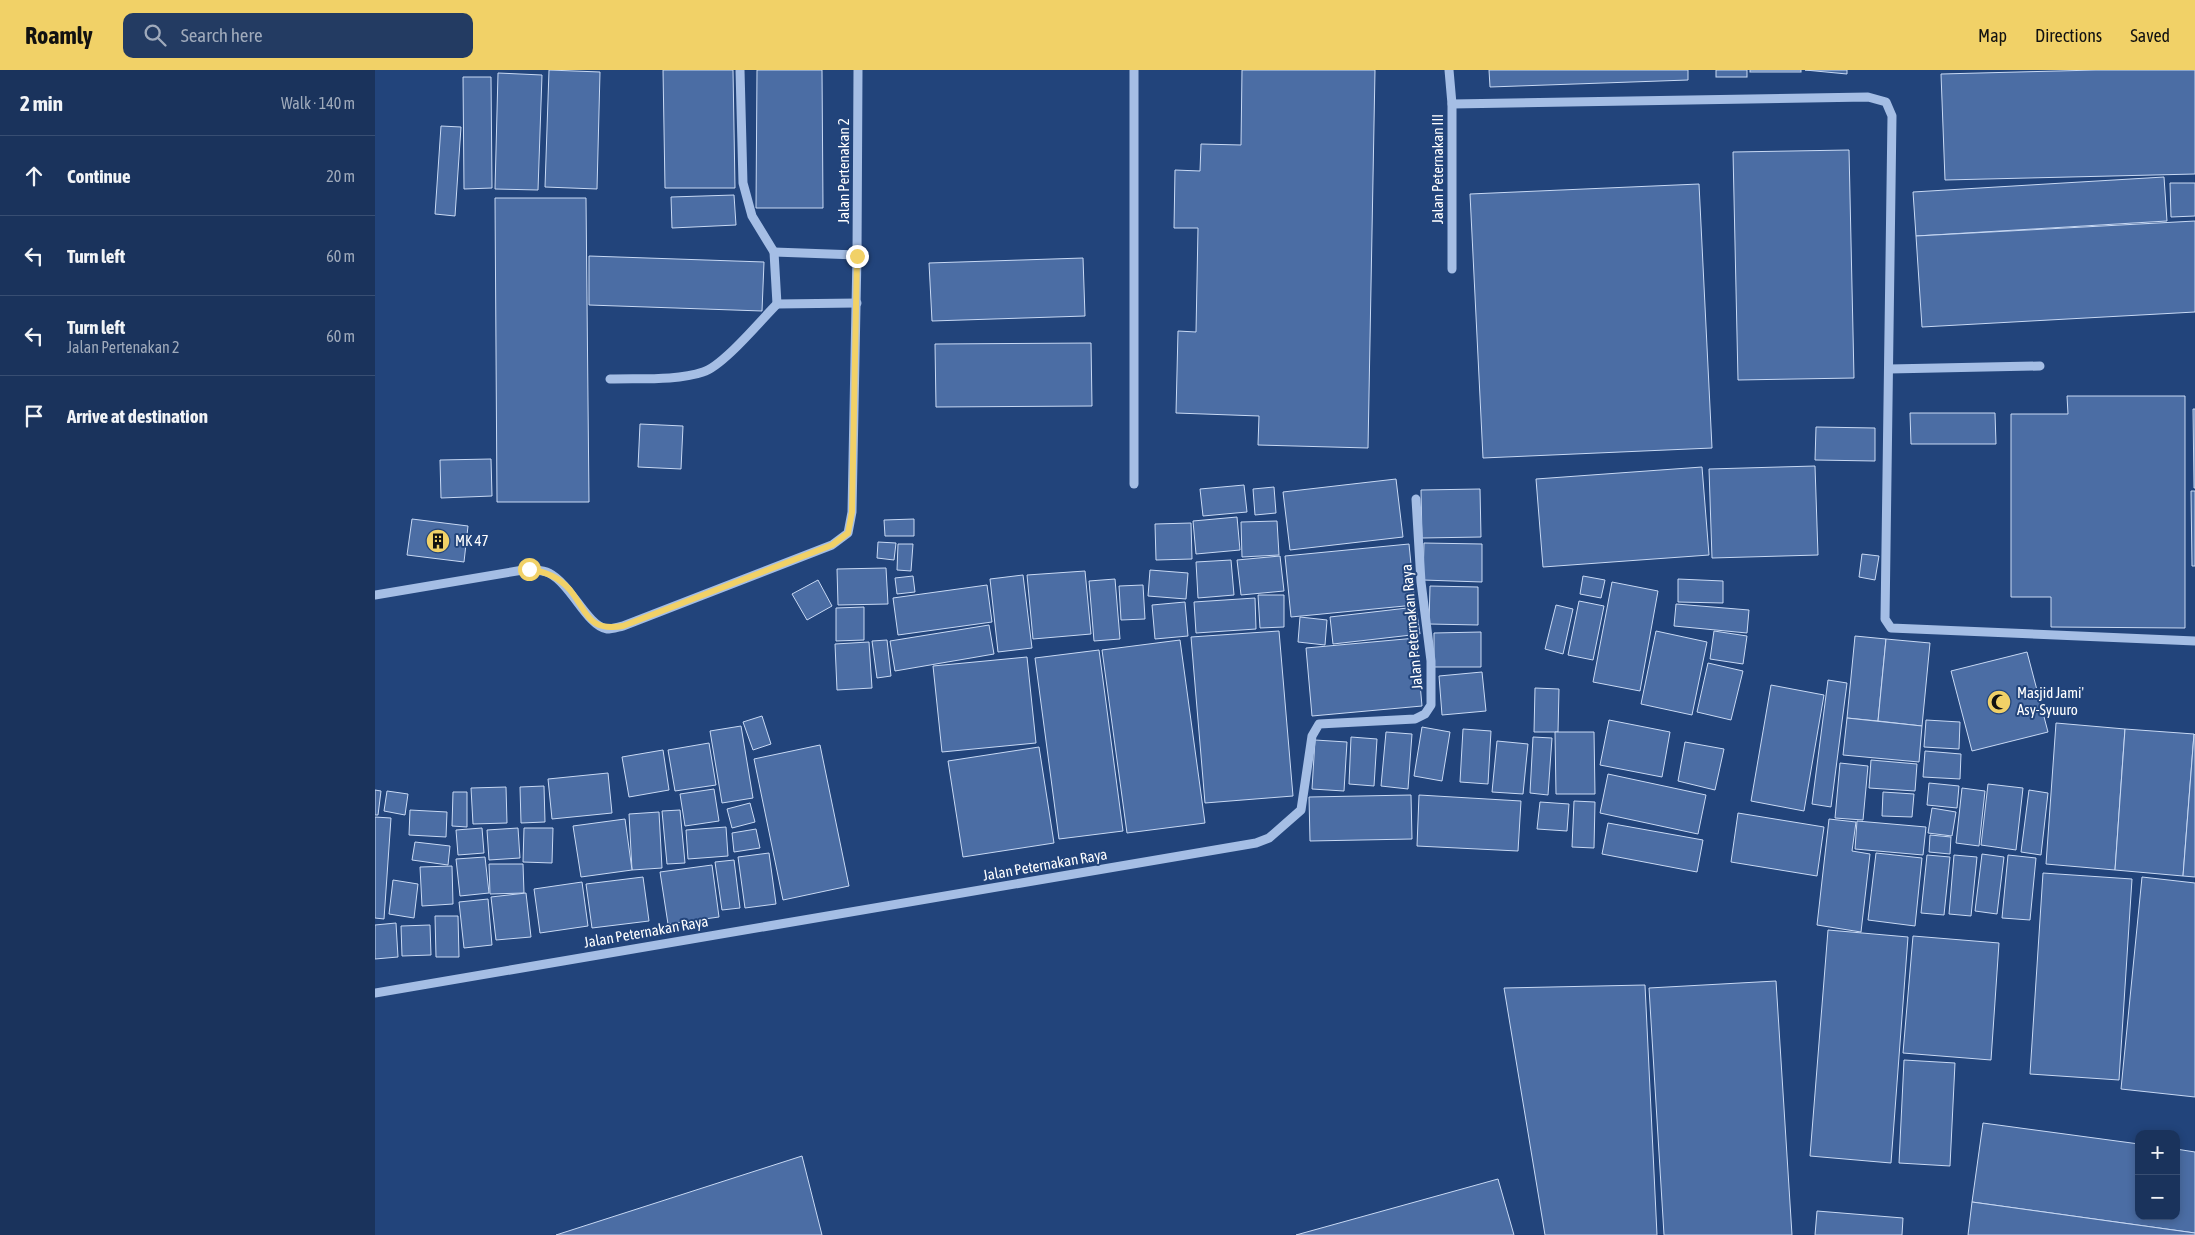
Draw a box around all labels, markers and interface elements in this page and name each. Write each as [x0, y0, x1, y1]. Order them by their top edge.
search box [123, 13, 473, 58]
icon: search [141, 21, 169, 49]
text: Roamly [25, 22, 93, 49]
text: Search here [181, 24, 263, 46]
text: Map [1978, 25, 2007, 46]
text: Directions [2035, 25, 2102, 46]
text: Saved [2130, 25, 2170, 46]
text: 2 min [20, 91, 63, 115]
text: Walk · 140 m [281, 94, 355, 112]
street label: Jalan Peternakan III [1429, 114, 1446, 224]
street label: Jalan Pertenakan 2 [835, 118, 852, 224]
icon: ahead [20, 162, 48, 190]
text: Continue [67, 165, 131, 187]
text: 20 m [326, 167, 355, 185]
icon: left [20, 242, 48, 270]
text: Turn left [67, 245, 125, 267]
route end [846, 245, 869, 268]
text: 60 m [326, 247, 355, 265]
text: Turn left [67, 316, 125, 338]
icon: left [20, 322, 48, 350]
text: 60 m [326, 327, 355, 345]
text: Jalan Pertenakan 2 [67, 338, 180, 356]
icon: arrive [20, 402, 48, 430]
text: Arrive at destination [67, 405, 208, 427]
building icon: MK 47 [425, 528, 451, 554]
place label: MK 47 [455, 532, 489, 549]
route start [518, 558, 541, 581]
street label: Jalan Peternakan Raya [1398, 563, 1425, 691]
place label: Masjid Jami' Asy-Syuuro [2017, 684, 2084, 718]
mosque icon: Masjid Jami' Asy-Syuuro [1986, 689, 2012, 715]
street label: Jalan Peternakan Raya [981, 845, 1109, 884]
street label: Jalan Peternakan Raya [582, 912, 710, 951]
map controls [2135, 1130, 2180, 1220]
button: + [2135, 1130, 2180, 1175]
button: − [2135, 1175, 2180, 1220]

